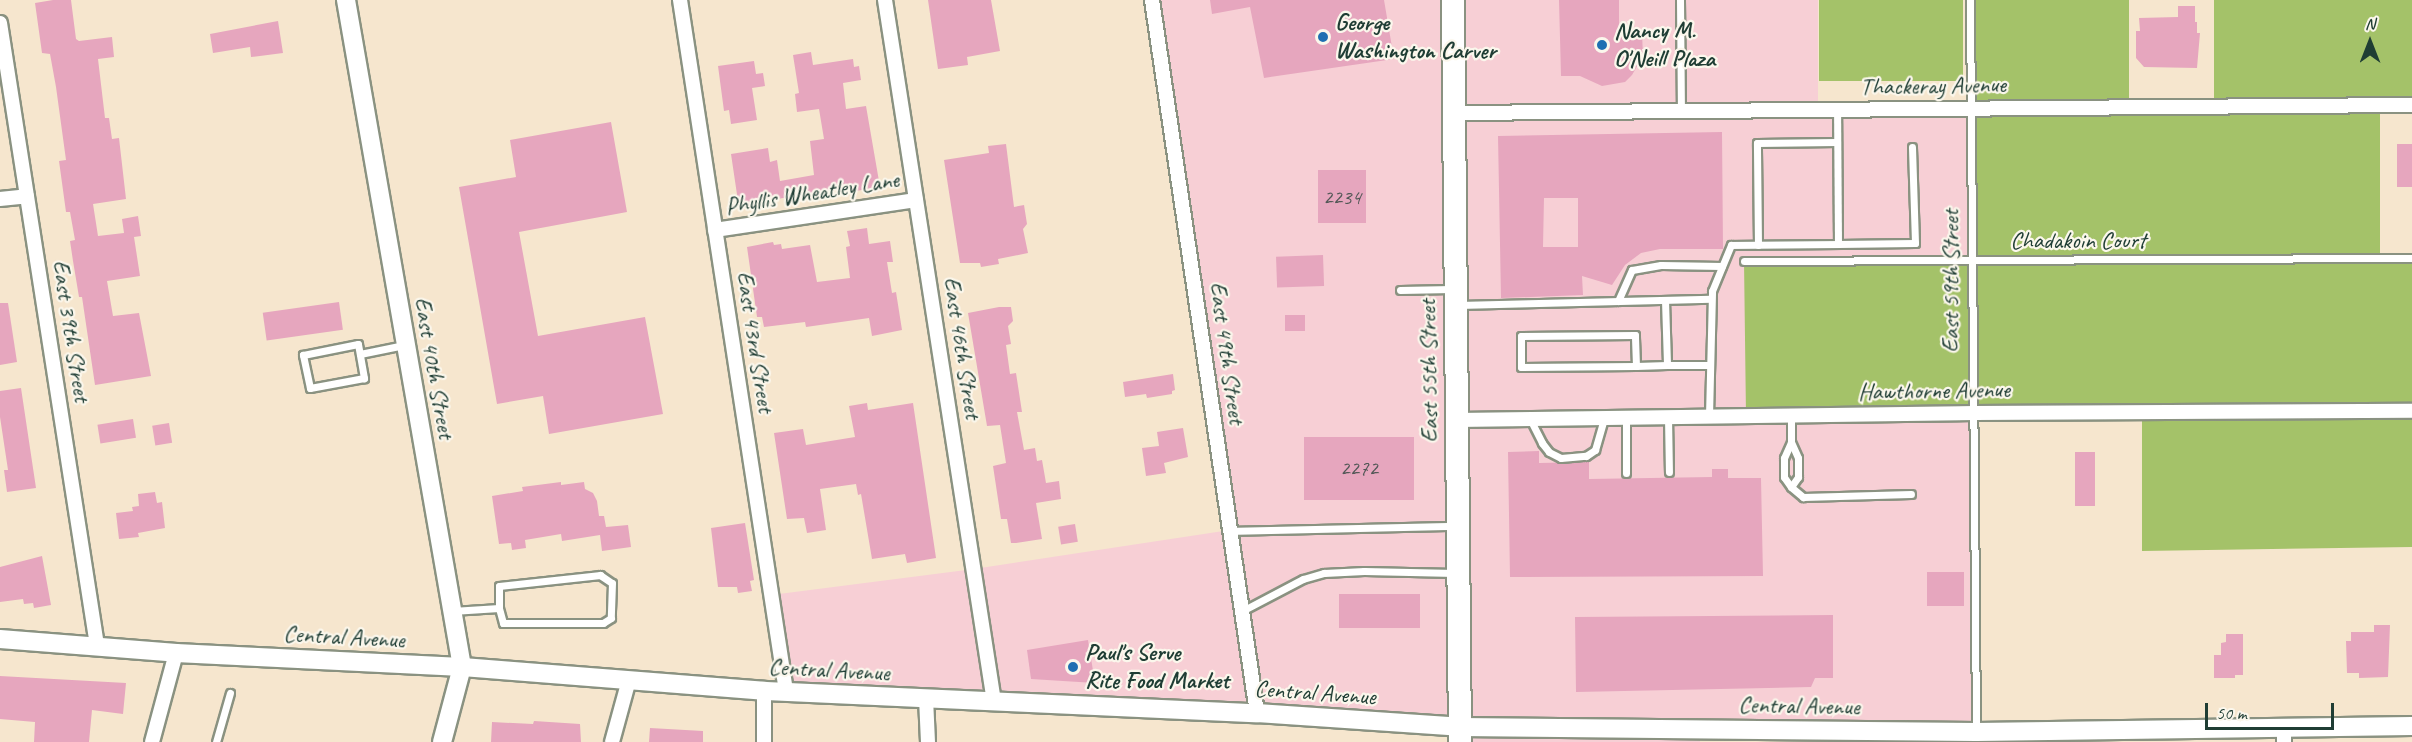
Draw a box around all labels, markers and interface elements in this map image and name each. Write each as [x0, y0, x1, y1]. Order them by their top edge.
place label: George Washington Carver [1335, 9, 1496, 65]
north arrow [2340, 12, 2400, 72]
text: N [2365, 14, 2375, 34]
place label: Nancy M. O'Neill Plaza [1614, 17, 1715, 73]
marker: George Washington Carver [1316, 30, 1330, 44]
marker: Nancy M. O'Neill Plaza [1595, 38, 1609, 52]
street label: Thackeray Avenue [1860, 70, 2006, 102]
street label: Phyllis Wheatley Lane [722, 165, 902, 221]
house number: 2234 [1323, 184, 1361, 210]
street label: East 59th Street [1937, 209, 1965, 353]
street label: Chadakoin Court [2010, 227, 2146, 255]
street label: East 39th Street [46, 258, 96, 404]
street label: East 43rd Street [730, 269, 780, 415]
street label: East 46th Street [937, 275, 987, 421]
street label: East 49th Street [1203, 280, 1251, 426]
street label: East 40th Street [407, 295, 461, 441]
street label: East 55th Street [1413, 299, 1445, 443]
street label: Hawthorne Avenue [1858, 375, 2010, 407]
house number: 2272 [1340, 455, 1378, 481]
street label: Central Avenue [283, 619, 405, 655]
place label: Paul's Serve Rite Food Market [1085, 639, 1230, 695]
street label: Central Avenue [768, 652, 890, 688]
marker: Paul's Serve Rite Food Market [1066, 660, 1080, 674]
street label: Central Avenue [1254, 674, 1376, 712]
street label: Central Avenue [1738, 691, 1860, 721]
scale bar [2208, 691, 2337, 729]
text: 50 m [2216, 702, 2247, 724]

